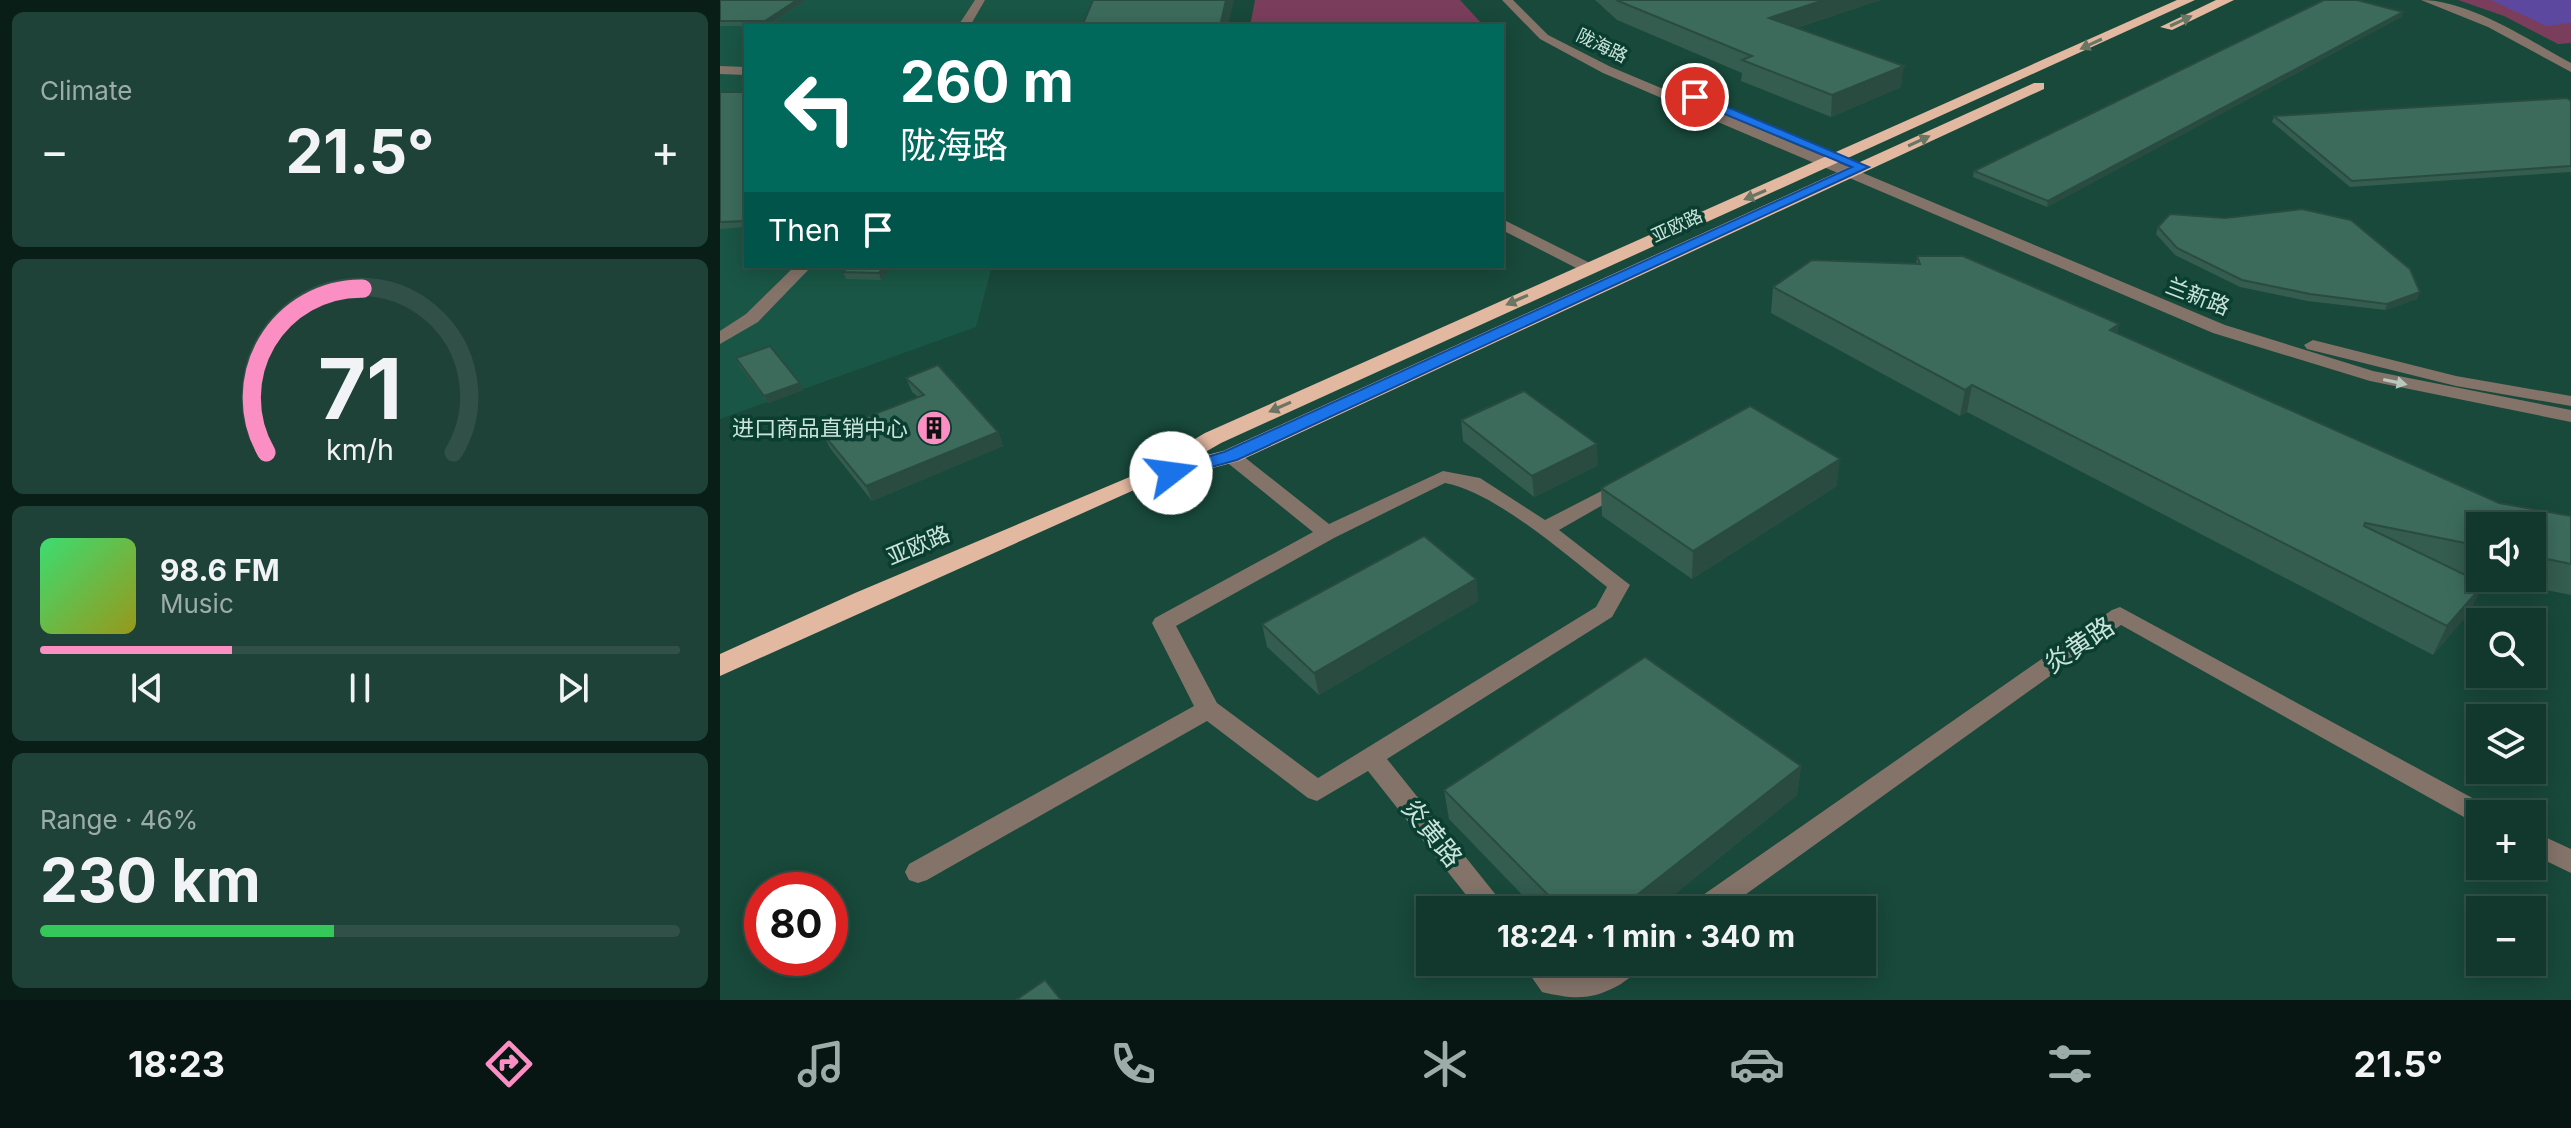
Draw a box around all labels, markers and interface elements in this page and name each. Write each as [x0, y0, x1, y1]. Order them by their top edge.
one-way arrow [2169, 14, 2192, 28]
street label: 陇海路 [1573, 24, 1631, 67]
one-way arrow [2080, 37, 2103, 51]
text: 260 m [900, 48, 1074, 116]
icon: left [768, 56, 872, 160]
pin [1661, 63, 1729, 131]
text: Climate [40, 75, 132, 106]
icon: arrive [1673, 75, 1717, 119]
text: 21.5° [286, 115, 434, 187]
text: 陇海路 [900, 123, 1008, 167]
text: − [40, 124, 69, 178]
text: + [651, 124, 680, 178]
one-way arrow [1907, 134, 1930, 148]
one-way arrow [1743, 188, 1767, 202]
street label: 亚欧路 [1648, 205, 1706, 246]
icon: arrive [856, 208, 900, 252]
text: Then [768, 212, 840, 248]
street label: 兰新路 [2163, 272, 2233, 320]
one-way arrow [1505, 293, 1529, 307]
text: 71 [318, 337, 402, 438]
one-way arrow [2383, 376, 2408, 389]
one-way arrow [1269, 401, 1292, 414]
building icon: 进口商品直销中心 [915, 409, 953, 447]
place label: 进口商品直销中心 [732, 415, 908, 441]
position arrow [1129, 431, 1213, 515]
text: km/h [326, 432, 394, 467]
map controls [2466, 512, 2546, 976]
button: sound [2466, 512, 2546, 592]
street label: 亚欧路 [883, 520, 953, 570]
text: 98.6 FM [160, 552, 280, 588]
text: Music [160, 588, 234, 619]
button: search [2466, 608, 2546, 688]
street label: 炎黄路 [2038, 610, 2120, 679]
icon: previous [125, 666, 169, 710]
icon: pause [338, 666, 382, 710]
icon: next [551, 666, 595, 710]
button: layers [2466, 704, 2546, 784]
street label: 炎黄路 [1396, 793, 1469, 873]
button: + [2466, 800, 2546, 880]
text: Range · 46% [40, 804, 198, 835]
text: 230 km [40, 844, 261, 916]
speed limit sign: 80 [744, 872, 848, 976]
button: − [2466, 896, 2546, 976]
text: 18:24 · 1 min · 340 m [1497, 918, 1795, 954]
icon: directions [481, 1036, 537, 1092]
icon: music [793, 1036, 849, 1092]
icon: phone [1105, 1036, 1161, 1092]
icon: climate [1417, 1036, 1473, 1092]
icon: car [1729, 1036, 1785, 1092]
icon: filters [2042, 1036, 2098, 1092]
text: 18:23 [128, 1042, 225, 1086]
text: 21.5° [2354, 1042, 2443, 1086]

